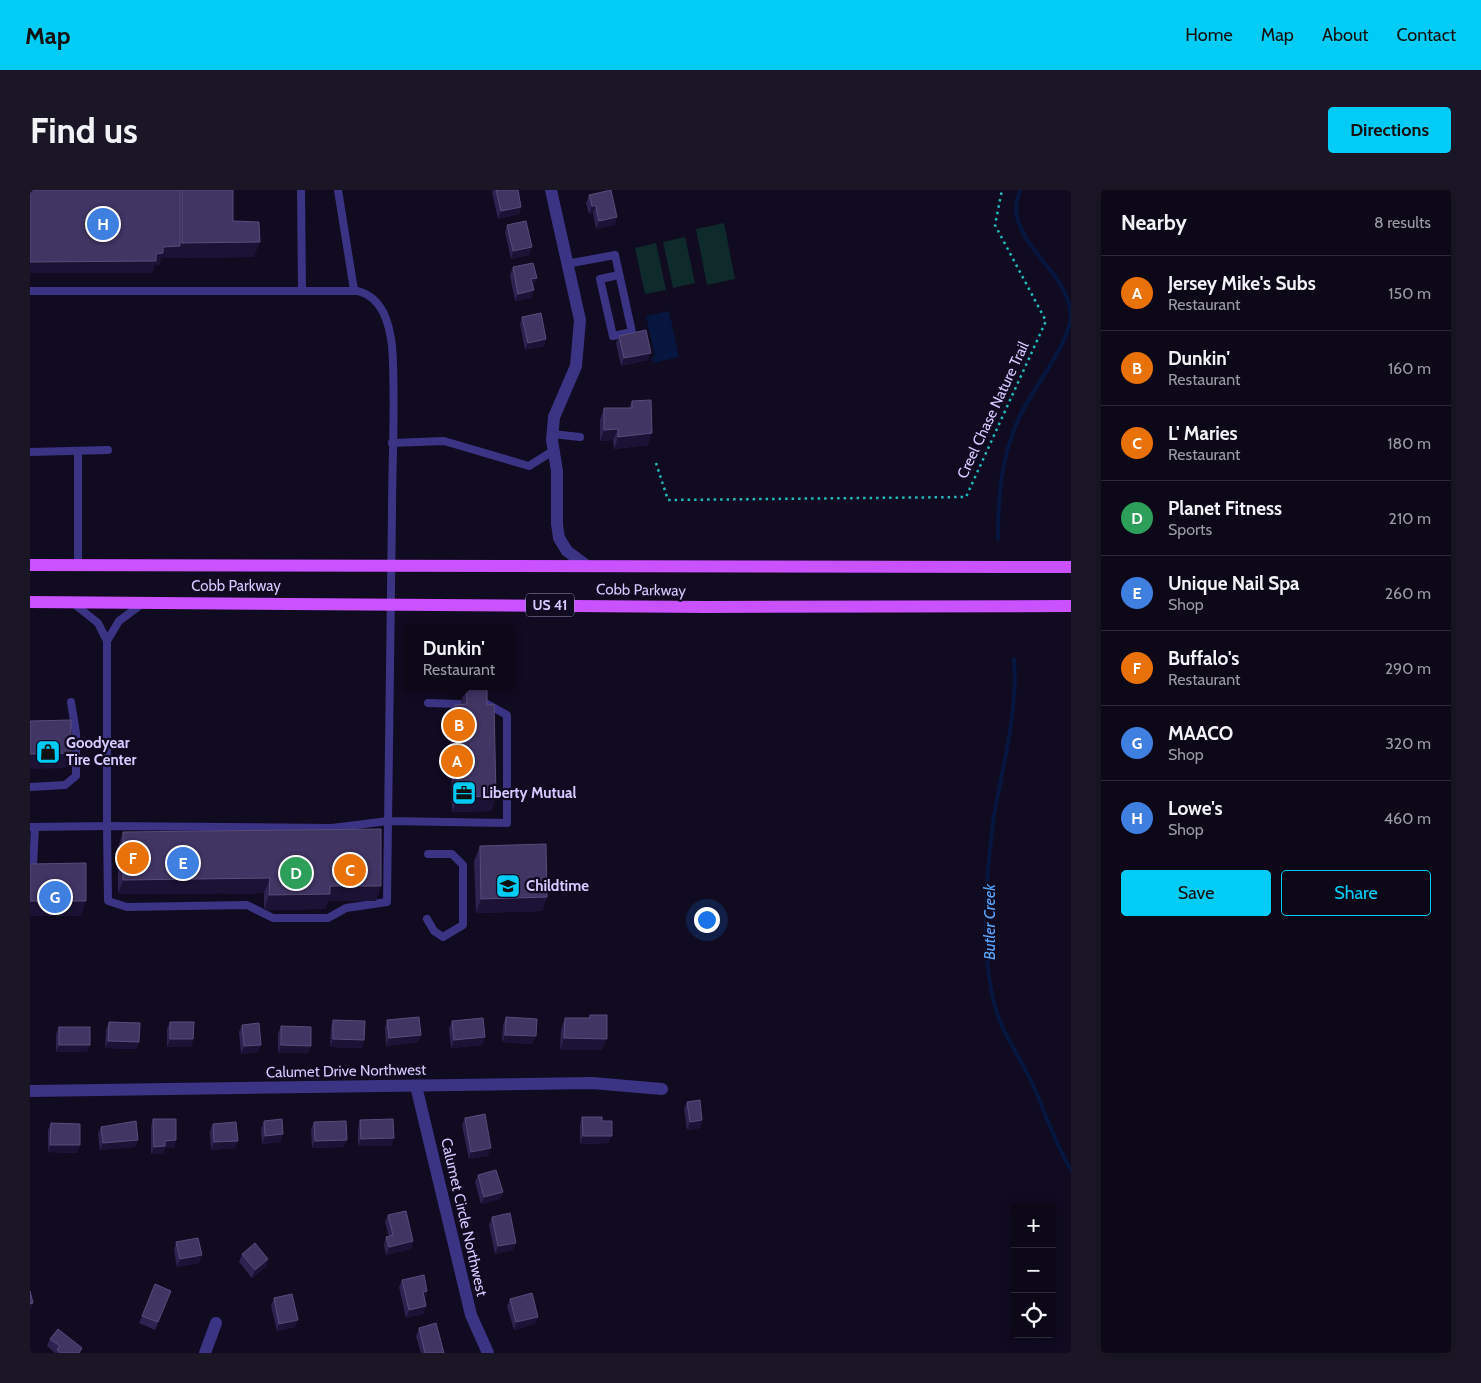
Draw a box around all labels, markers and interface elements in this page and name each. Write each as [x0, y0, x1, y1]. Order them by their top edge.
text: Map [25, 21, 71, 50]
text: Home [1185, 24, 1233, 46]
text: Map [1261, 24, 1294, 46]
text: About [1322, 24, 1368, 46]
text: Contact [1396, 24, 1456, 46]
button: Directions [1328, 107, 1451, 153]
text: Find us [30, 109, 138, 152]
pin: H [87, 205, 119, 243]
text: Nearby [1121, 210, 1187, 235]
text: 8 results [1374, 213, 1431, 232]
text: Jersey Mike's Subs [1168, 272, 1316, 295]
text: A [1132, 284, 1142, 303]
text: 150 m [1388, 284, 1431, 303]
text: Restaurant [1168, 295, 1240, 314]
street label: Creel Chase Nature Trail [953, 338, 1033, 481]
text: Dunkin' [1168, 347, 1230, 370]
text: B [1132, 359, 1142, 378]
text: 160 m [1388, 359, 1431, 378]
text: Restaurant [1168, 370, 1240, 389]
text: L' Maries [1168, 422, 1238, 445]
text: C [1132, 434, 1142, 453]
text: 180 m [1387, 434, 1431, 453]
text: Restaurant [1168, 445, 1240, 464]
text: Planet Fitness [1168, 497, 1282, 520]
text: D [1131, 509, 1143, 528]
text: 210 m [1389, 509, 1431, 528]
text: Sports [1168, 520, 1212, 539]
text: Unique Nail Spa [1168, 572, 1300, 595]
street label: Cobb Parkway [191, 577, 281, 595]
street label: Cobb Parkway [596, 580, 686, 600]
text: E [1132, 584, 1142, 603]
text: 260 m [1385, 584, 1431, 603]
road number: US 41 [526, 594, 574, 616]
text: Shop [1168, 595, 1204, 614]
popup [404, 625, 514, 690]
text: Dunkin' [423, 637, 485, 660]
text: Buffalo's [1168, 647, 1239, 670]
text: F [1133, 659, 1141, 678]
text: 290 m [1385, 659, 1431, 678]
text: Restaurant [423, 660, 495, 679]
text: Restaurant [1168, 670, 1240, 689]
pin: B [443, 706, 475, 744]
text: MAACO [1168, 722, 1233, 745]
place label: Goodyear Tire Center [66, 734, 136, 769]
text: G [1132, 734, 1142, 753]
text: 320 m [1385, 734, 1431, 753]
shop icon: Goodyear Tire Center [35, 739, 61, 765]
pin: A [441, 742, 473, 780]
text: Shop [1168, 745, 1204, 764]
office icon: Liberty Mutual [451, 780, 477, 806]
place label: Liberty Mutual [482, 784, 576, 802]
text: Lowe's [1168, 797, 1223, 820]
text: H [1131, 809, 1143, 828]
text: 460 m [1384, 809, 1431, 828]
text: Shop [1168, 820, 1204, 839]
pin: F [117, 839, 149, 877]
pin: E [167, 844, 199, 882]
pin: C [334, 851, 366, 889]
pin: D [280, 854, 312, 892]
button: Save [1121, 870, 1271, 916]
button: Share [1281, 870, 1431, 916]
school or university icon: Childtime [495, 873, 521, 899]
place label: Childtime [526, 877, 589, 895]
pin: G [39, 878, 71, 916]
water label: Butler Creek [980, 883, 999, 960]
your location [694, 907, 720, 933]
street label: Calumet Drive Northwest [266, 1061, 426, 1081]
street label: Calumet Circle Northwest [437, 1136, 491, 1298]
map controls [1011, 1203, 1056, 1338]
button: + [1011, 1203, 1056, 1248]
button: − [1011, 1248, 1056, 1293]
button: locate [1011, 1293, 1056, 1338]

